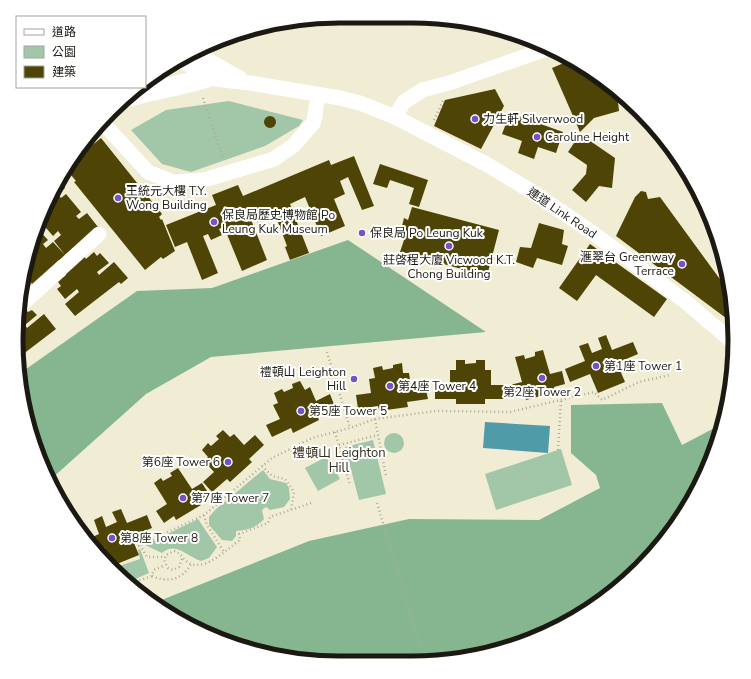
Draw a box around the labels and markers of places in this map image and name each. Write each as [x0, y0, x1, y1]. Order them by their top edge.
place label: 力生軒 Silverwood [483, 111, 583, 127]
marker: 力生軒 Silverwood [470, 114, 480, 124]
place label: Caroline Height [545, 129, 630, 145]
marker: Caroline Height [532, 132, 542, 142]
place label: 王統元大樓 T.Y. Wong Building [126, 183, 207, 213]
marker: 王統元大樓 T.Y. Wong Building [113, 193, 123, 203]
place label: 保良局歷史博物館 Po Leung Kuk Museum [222, 207, 335, 237]
marker: 保良局歷史博物館 Po Leung Kuk Museum [209, 217, 219, 227]
place label: 保良局 Po Leung Kuk [370, 225, 484, 241]
marker: 保良局 Po Leung Kuk [357, 228, 367, 238]
marker: 莊啓程大廈 Vicwood K.T. Chong Building [444, 241, 454, 251]
place label: 滙翠台 Greenway Terrace [580, 249, 675, 279]
place label: 莊啓程大廈 Vicwood K.T. Chong Building [383, 252, 515, 282]
marker: 滙翠台 Greenway Terrace [677, 259, 687, 269]
place label: 第1座 Tower 1 [604, 358, 682, 374]
marker: 第1座 Tower 1 [591, 361, 601, 371]
place label: 禮頓山 Leighton Hill [260, 364, 346, 394]
marker: 第2座 Tower 2 [537, 373, 547, 383]
marker: 禮頓山 Leighton Hill [349, 374, 359, 384]
place label: 第4座 Tower 4 [398, 378, 476, 394]
marker: 第4座 Tower 4 [385, 381, 395, 391]
place label: 第2座 Tower 2 [503, 384, 581, 400]
place label: 第5座 Tower 5 [309, 403, 387, 419]
marker: 第5座 Tower 5 [296, 406, 306, 416]
place label: 第6座 Tower 6 [142, 454, 220, 470]
marker: 第6座 Tower 6 [223, 457, 233, 467]
place label: 第7座 Tower 7 [191, 490, 269, 506]
marker: 第7座 Tower 7 [178, 493, 188, 503]
place label: 第8座 Tower 8 [120, 530, 198, 546]
marker: 第8座 Tower 8 [107, 533, 117, 543]

